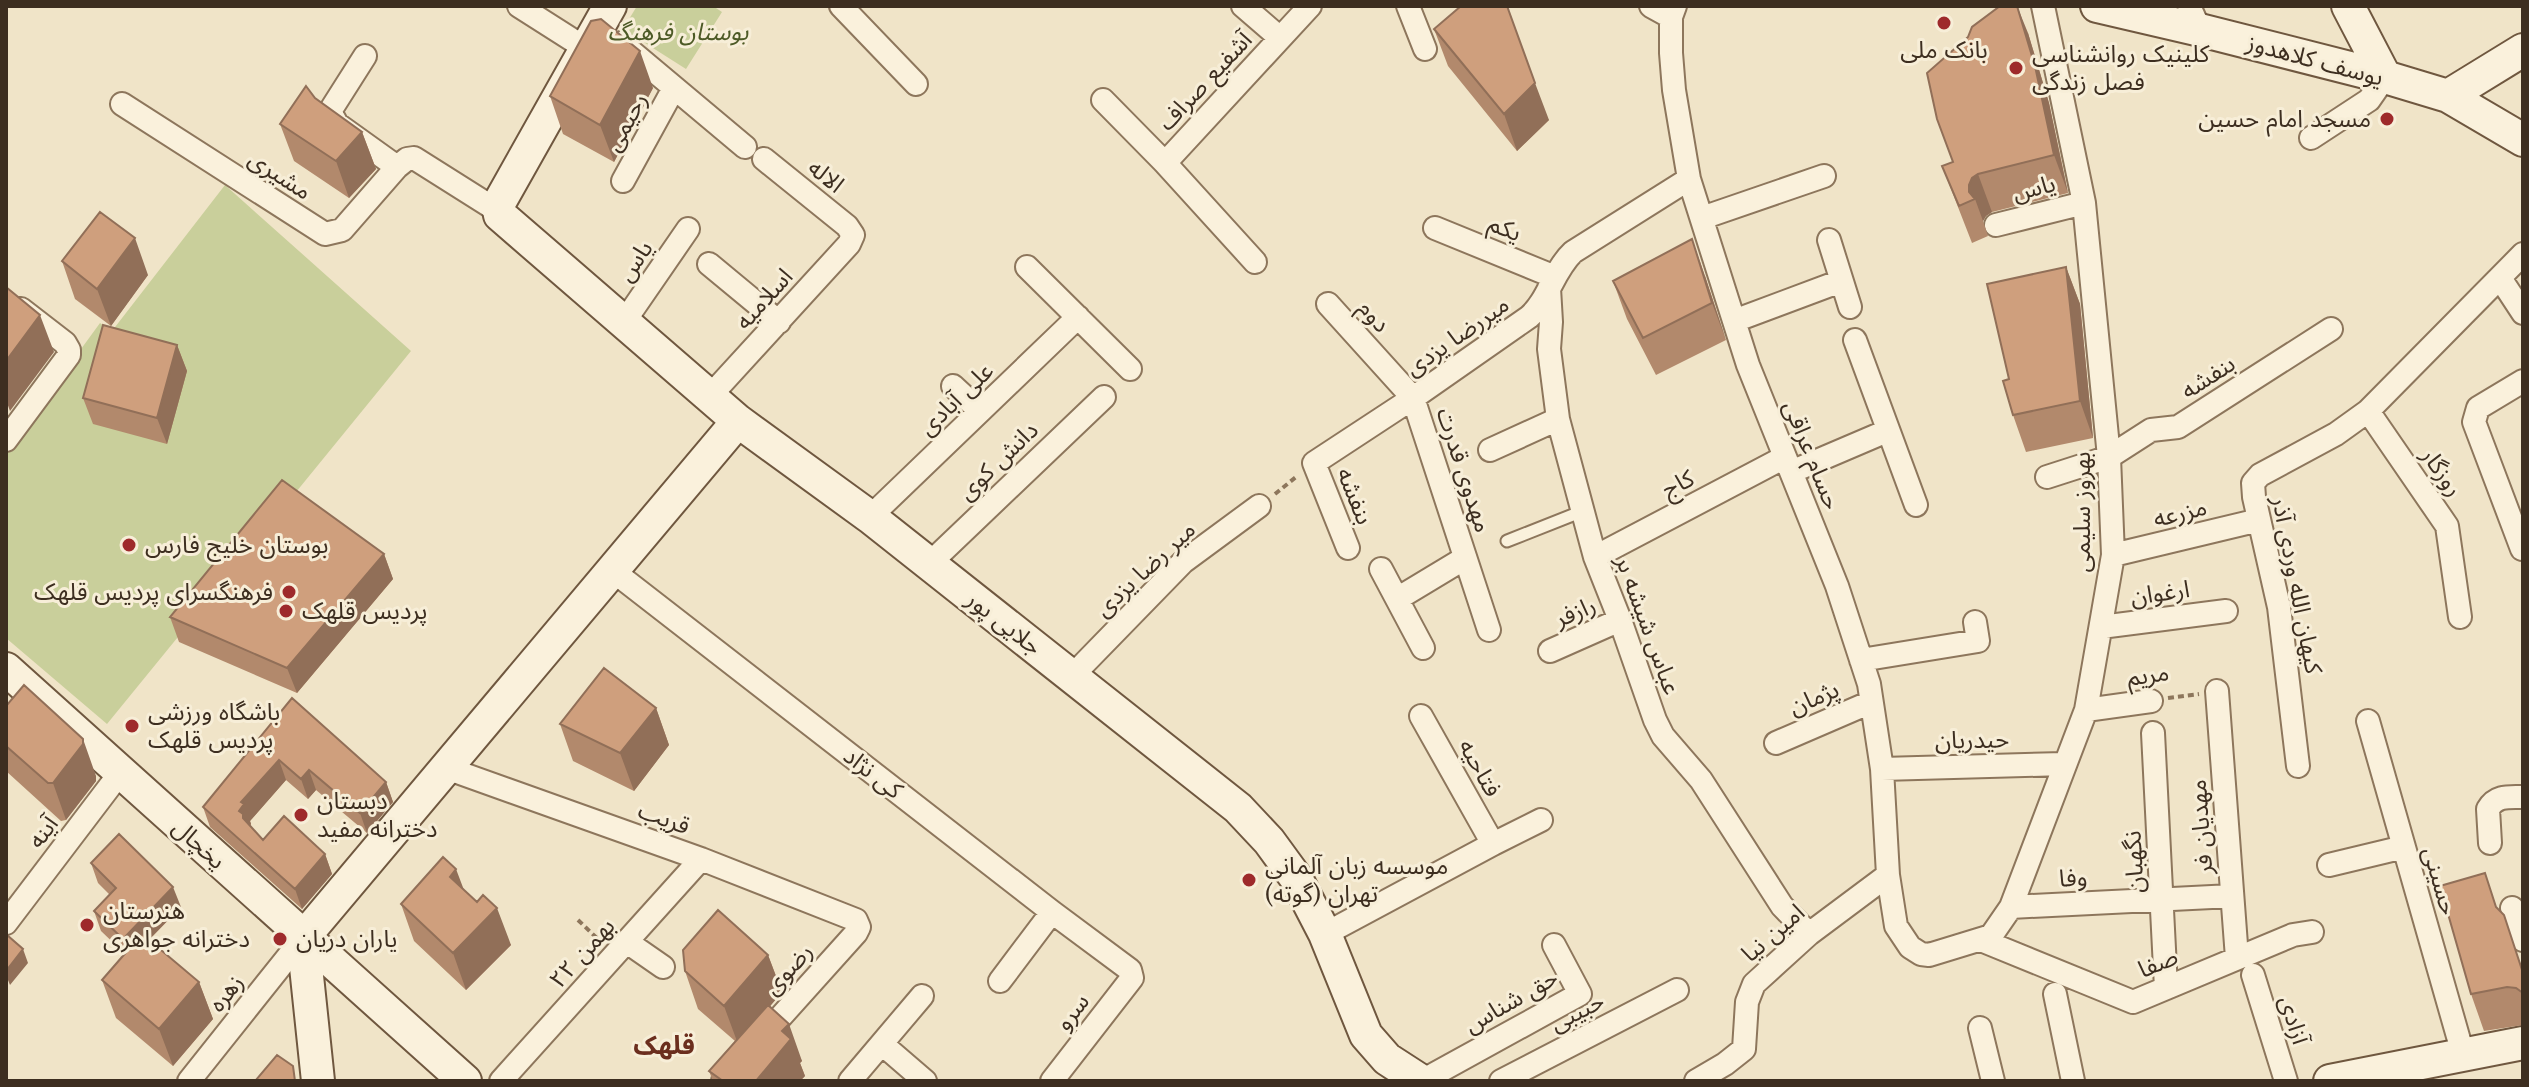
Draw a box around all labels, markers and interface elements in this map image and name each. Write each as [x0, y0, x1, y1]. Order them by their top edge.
marker: بانک ملی [1935, 14, 1953, 32]
park label: بوستان فرهنگ [608, 17, 749, 46]
street label: آشفیع صراف [1151, 24, 1261, 138]
street label: یوسف کلاهدوز [2242, 27, 2387, 92]
place label: بانک ملی [1900, 35, 1988, 64]
place label: کلینیک روانشناسی فصل زندگی [2032, 39, 2210, 96]
marker: کلینیک روانشناسی فصل زندگی [2007, 59, 2025, 77]
street label: رحیمی [598, 87, 653, 156]
place label: مسجد امام حسین [2198, 104, 2371, 137]
marker: مسجد امام حسین [2378, 110, 2396, 128]
street label: مشیری [243, 143, 317, 206]
street label: الاله [803, 153, 850, 199]
street label: یاس [2009, 168, 2058, 207]
street label: یکم [1483, 208, 1526, 250]
street label: یاس [610, 235, 659, 287]
street label: اسلامیه [729, 262, 799, 335]
street label: میررضا یزدی [1399, 289, 1514, 382]
street label: دوم [1349, 293, 1396, 341]
street label: بنفشه [2175, 348, 2240, 405]
street label: علی آبادی [912, 356, 999, 441]
street label: حسام عراقی [1774, 396, 1847, 515]
street label: مهدوی قدرت [1431, 404, 1498, 536]
street label: دانش کوی [951, 415, 1044, 506]
street label: روزگار [2415, 441, 2470, 502]
street label: بهروز سلیمی [2067, 451, 2096, 573]
street label: بنفشه [1331, 463, 1380, 528]
street label: کاج [1657, 463, 1701, 507]
street label: مزرعه [2150, 492, 2210, 533]
street label: کیهان الله وردی آذر [2266, 493, 2329, 677]
street label: میر رضا یزدی [1088, 515, 1201, 623]
place label: بوستان خلیج فارس [145, 530, 328, 562]
marker: بوستان خلیج فارس [120, 536, 138, 554]
street label: عباس شیشه بر [1610, 550, 1687, 698]
street label: ارغوان [2128, 574, 2191, 611]
place label: فرهنگسرای پردیس قلهک [34, 577, 273, 607]
marker: فرهنگسرای پردیس قلهک [280, 583, 298, 601]
street label: جلایی پور [959, 584, 1048, 662]
street label: رازفر [1549, 590, 1600, 634]
place label: پردیس قلهک [302, 596, 427, 626]
marker: پردیس قلهک [277, 602, 295, 620]
street label: مریم [2125, 657, 2171, 695]
street label: پژمان [1784, 674, 1844, 722]
place label: باشگاه ورزشی پردیس قلهک [148, 697, 280, 755]
marker: باشگاه ورزشی پردیس قلهک [123, 717, 141, 735]
street label: حیدریان [1934, 724, 2010, 755]
street label: فتاحیه [1453, 734, 1508, 802]
street label: کی نژاد [838, 741, 909, 805]
street label: مهدیان فر [2183, 779, 2218, 877]
place label: دبستان دخترانه مفید [317, 786, 437, 843]
street label: قریب [634, 795, 694, 840]
marker: دبستان دخترانه مفید [292, 806, 310, 824]
street label: آینه [21, 809, 65, 853]
street label: یخچال [166, 812, 232, 876]
street label: نگهبان [2117, 830, 2150, 894]
street label: حسینی [2417, 844, 2464, 918]
place label: موسسه زبان آلمانی تهران (گوته) [1265, 851, 1448, 908]
street label: وفا [2058, 862, 2088, 893]
marker: موسسه زبان آلمانی تهران (گوته) [1240, 871, 1258, 889]
place label: هنرستان دخترانه جواهری [103, 896, 250, 953]
street label: امین نیا [1735, 897, 1810, 968]
street label: ۲۲ بهمن [543, 912, 621, 994]
marker: هنرستان دخترانه جواهری [78, 916, 96, 934]
place label: یاران دریان [296, 924, 398, 953]
marker: یاران دریان [271, 930, 289, 948]
street label: رضوی [757, 937, 818, 1000]
street label: صفا [2133, 941, 2182, 984]
street label: حق شناس [1459, 962, 1563, 1040]
street label: زهره [202, 968, 249, 1017]
street label: حبیبی [1545, 986, 1609, 1037]
street label: سرو [1048, 987, 1095, 1036]
street label: آزادی [2273, 992, 2316, 1049]
district label: قلهک [633, 1029, 695, 1061]

